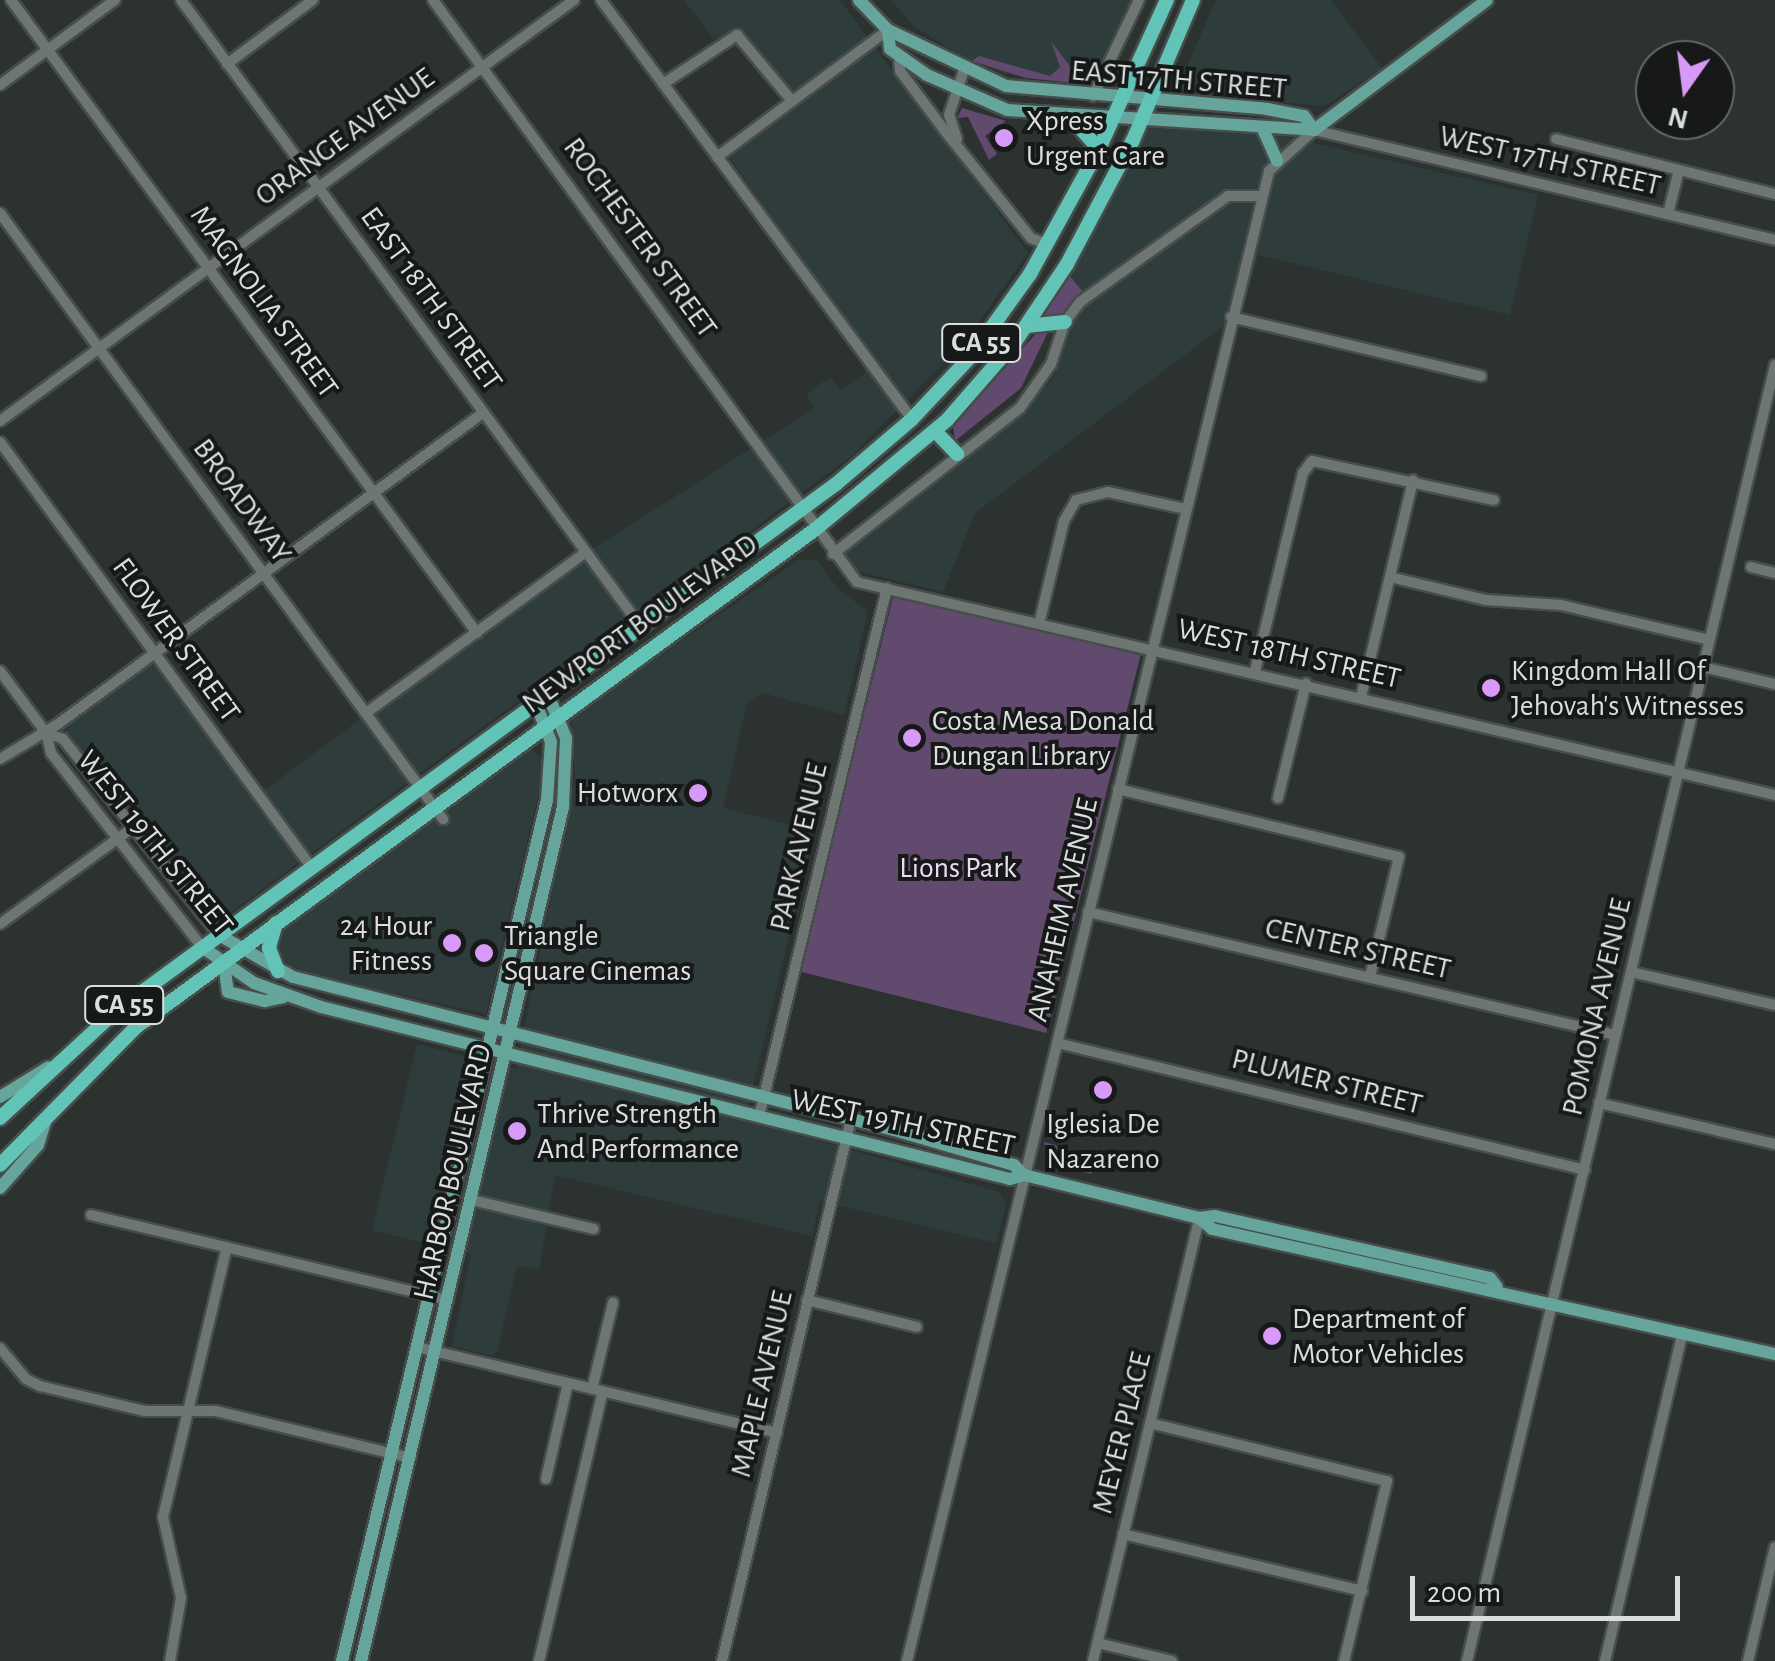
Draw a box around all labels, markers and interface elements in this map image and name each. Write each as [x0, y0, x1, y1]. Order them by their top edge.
north arrow [1635, 40, 1735, 140]
street label: EAST 17TH STREET [1069, 53, 1289, 107]
street label: ORANGE AVENUE [249, 60, 441, 214]
text: N [1665, 101, 1691, 133]
place label: Xpress Urgent Care [1026, 103, 1165, 174]
street label: WEST 17TH STREET [1436, 118, 1664, 204]
marker: Xpress Urgent Care [991, 125, 1017, 151]
street label: ROCHESTER STREET [555, 131, 725, 345]
street label: MAGNOLIA STREET [182, 199, 346, 405]
street label: EAST 18TH STREET [352, 200, 510, 398]
road number: CA 55 [941, 320, 1021, 366]
street label: BROADWAY [185, 432, 299, 570]
street label: NEWPORT BOULEVARD [515, 527, 765, 721]
street label: FLOWER STREET [104, 551, 248, 729]
street label: WEST 18TH STREET [1174, 611, 1404, 697]
place label: Kingdom Hall Of Jehovah's Witnesses [1511, 653, 1744, 724]
marker: Kingdom Hall Of Jehovah's Witnesses [1480, 677, 1502, 699]
place label: Costa Mesa Donald Dungan Library [932, 703, 1154, 774]
marker: Costa Mesa Donald Dungan Library [901, 727, 923, 749]
street label: WEST 19TH STREET [69, 743, 241, 943]
street label: PARK AVENUE [762, 760, 836, 934]
place label: Hotworx [577, 775, 678, 811]
marker: Hotworx [687, 782, 709, 804]
street label: ANAHEIM AVENUE [1020, 795, 1106, 1025]
park label: Lions Park [899, 850, 1017, 886]
street label: POMONA AVENUE [1554, 895, 1640, 1119]
place label: 24 Hour Fitness [340, 908, 432, 978]
street label: CENTER STREET [1262, 910, 1454, 988]
place label: Triangle Square Cinemas [504, 918, 691, 988]
marker: 24 Hour Fitness [441, 932, 463, 954]
marker: Triangle Square Cinemas [473, 942, 495, 964]
road number: CA 55 [84, 982, 164, 1028]
street label: HARBOR BOULEVARD [406, 1040, 500, 1304]
street label: PLUMER STREET [1228, 1041, 1426, 1123]
marker: Iglesia De Nazareno [1092, 1079, 1114, 1101]
street label: WEST 19TH STREET [788, 1082, 1018, 1164]
place label: Thrive Strength And Performance [537, 1096, 739, 1166]
place label: Iglesia De Nazareno [1046, 1106, 1160, 1176]
marker: Thrive Strength And Performance [506, 1120, 528, 1142]
street label: MAPLE AVENUE [723, 1287, 801, 1481]
place label: Department of Motor Vehicles [1292, 1301, 1464, 1372]
marker: Department of Motor Vehicles [1261, 1325, 1283, 1347]
street label: MEYER PLACE [1085, 1349, 1159, 1517]
scale bar [1415, 1556, 1685, 1618]
text: 200 m [1427, 1578, 1501, 1608]

